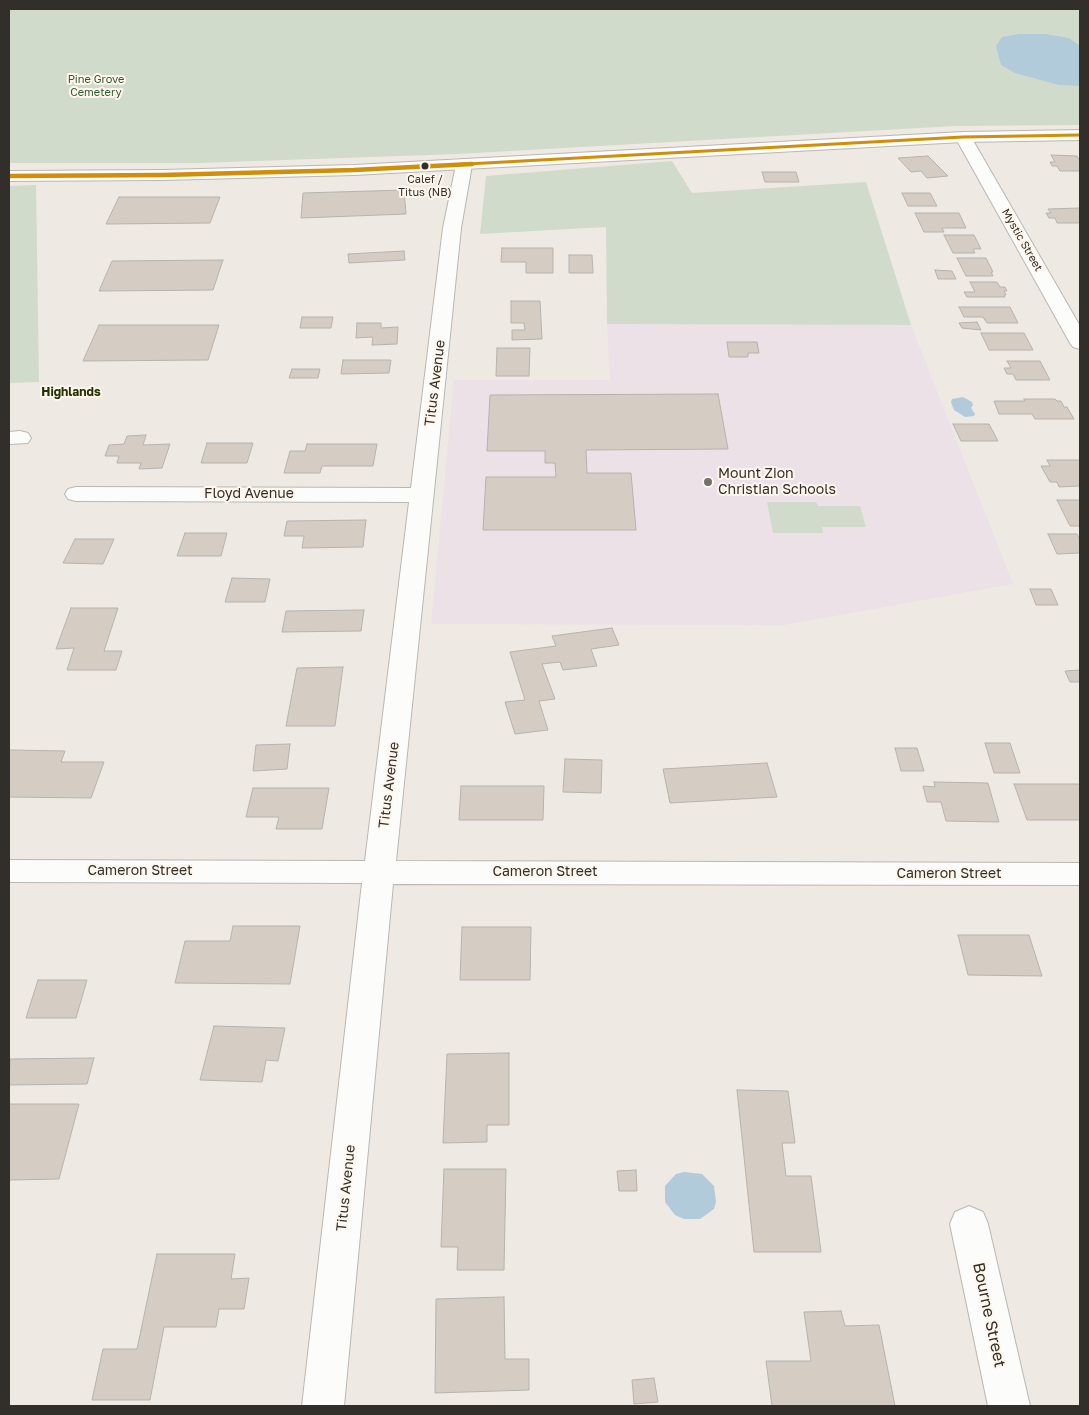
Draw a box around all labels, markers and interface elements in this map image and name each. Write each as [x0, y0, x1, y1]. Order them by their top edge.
park label: Pine Grove Cemetery [68, 73, 124, 99]
marker: Calef / Titus (NB) [420, 161, 430, 171]
place label: Calef / Titus (NB) [398, 173, 452, 199]
street label: Mystic Street [999, 206, 1045, 274]
street label: Titus Avenue [421, 339, 449, 427]
district label: Highlands [41, 385, 101, 399]
place label: Mount Zion Christian Schools [718, 466, 836, 498]
marker: Mount Zion Christian Schools [702, 476, 714, 488]
street label: Floyd Avenue [204, 486, 294, 502]
street label: Titus Avenue [375, 741, 403, 829]
street label: Cameron Street [87, 863, 193, 879]
street label: Cameron Street [492, 864, 598, 880]
street label: Cameron Street [896, 866, 1002, 882]
street label: Titus Avenue [333, 1144, 359, 1232]
street label: Bourne Street [969, 1261, 1009, 1369]

